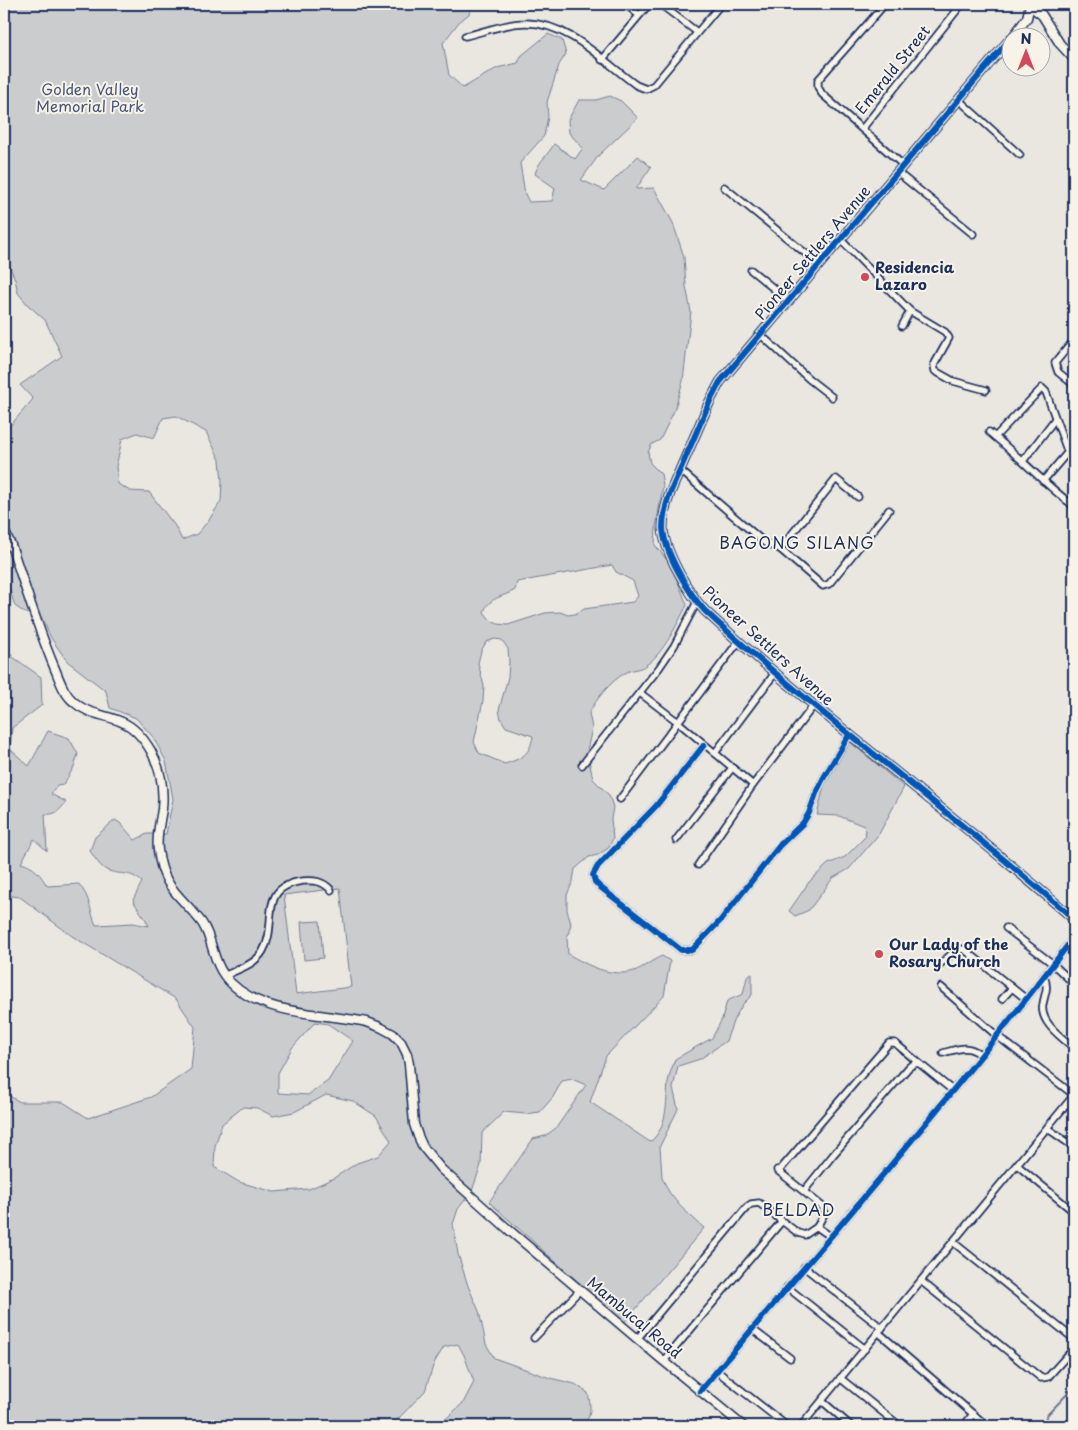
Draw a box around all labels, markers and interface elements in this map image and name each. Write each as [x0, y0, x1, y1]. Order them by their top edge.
street label: Emerald Street [849, 20, 935, 119]
north arrow [1000, 28, 1050, 78]
text: N [1020, 28, 1032, 49]
park label: Golden Valley Memorial Park [36, 77, 144, 117]
street label: Pioneer Settlers Avenue [749, 180, 875, 324]
place label: Residencia Lazaro [875, 255, 955, 295]
marker: Residencia Lazaro [859, 271, 871, 283]
district label: BAGONG SILANG [719, 530, 875, 554]
street label: Pioneer Settlers Avenue [698, 580, 840, 710]
place label: Our Lady of the Rosary Church [889, 932, 1008, 972]
marker: Our Lady of the Rosary Church [873, 948, 885, 960]
district label: BELDAD [762, 1197, 836, 1221]
street label: Mambucal Road [583, 1270, 687, 1363]

